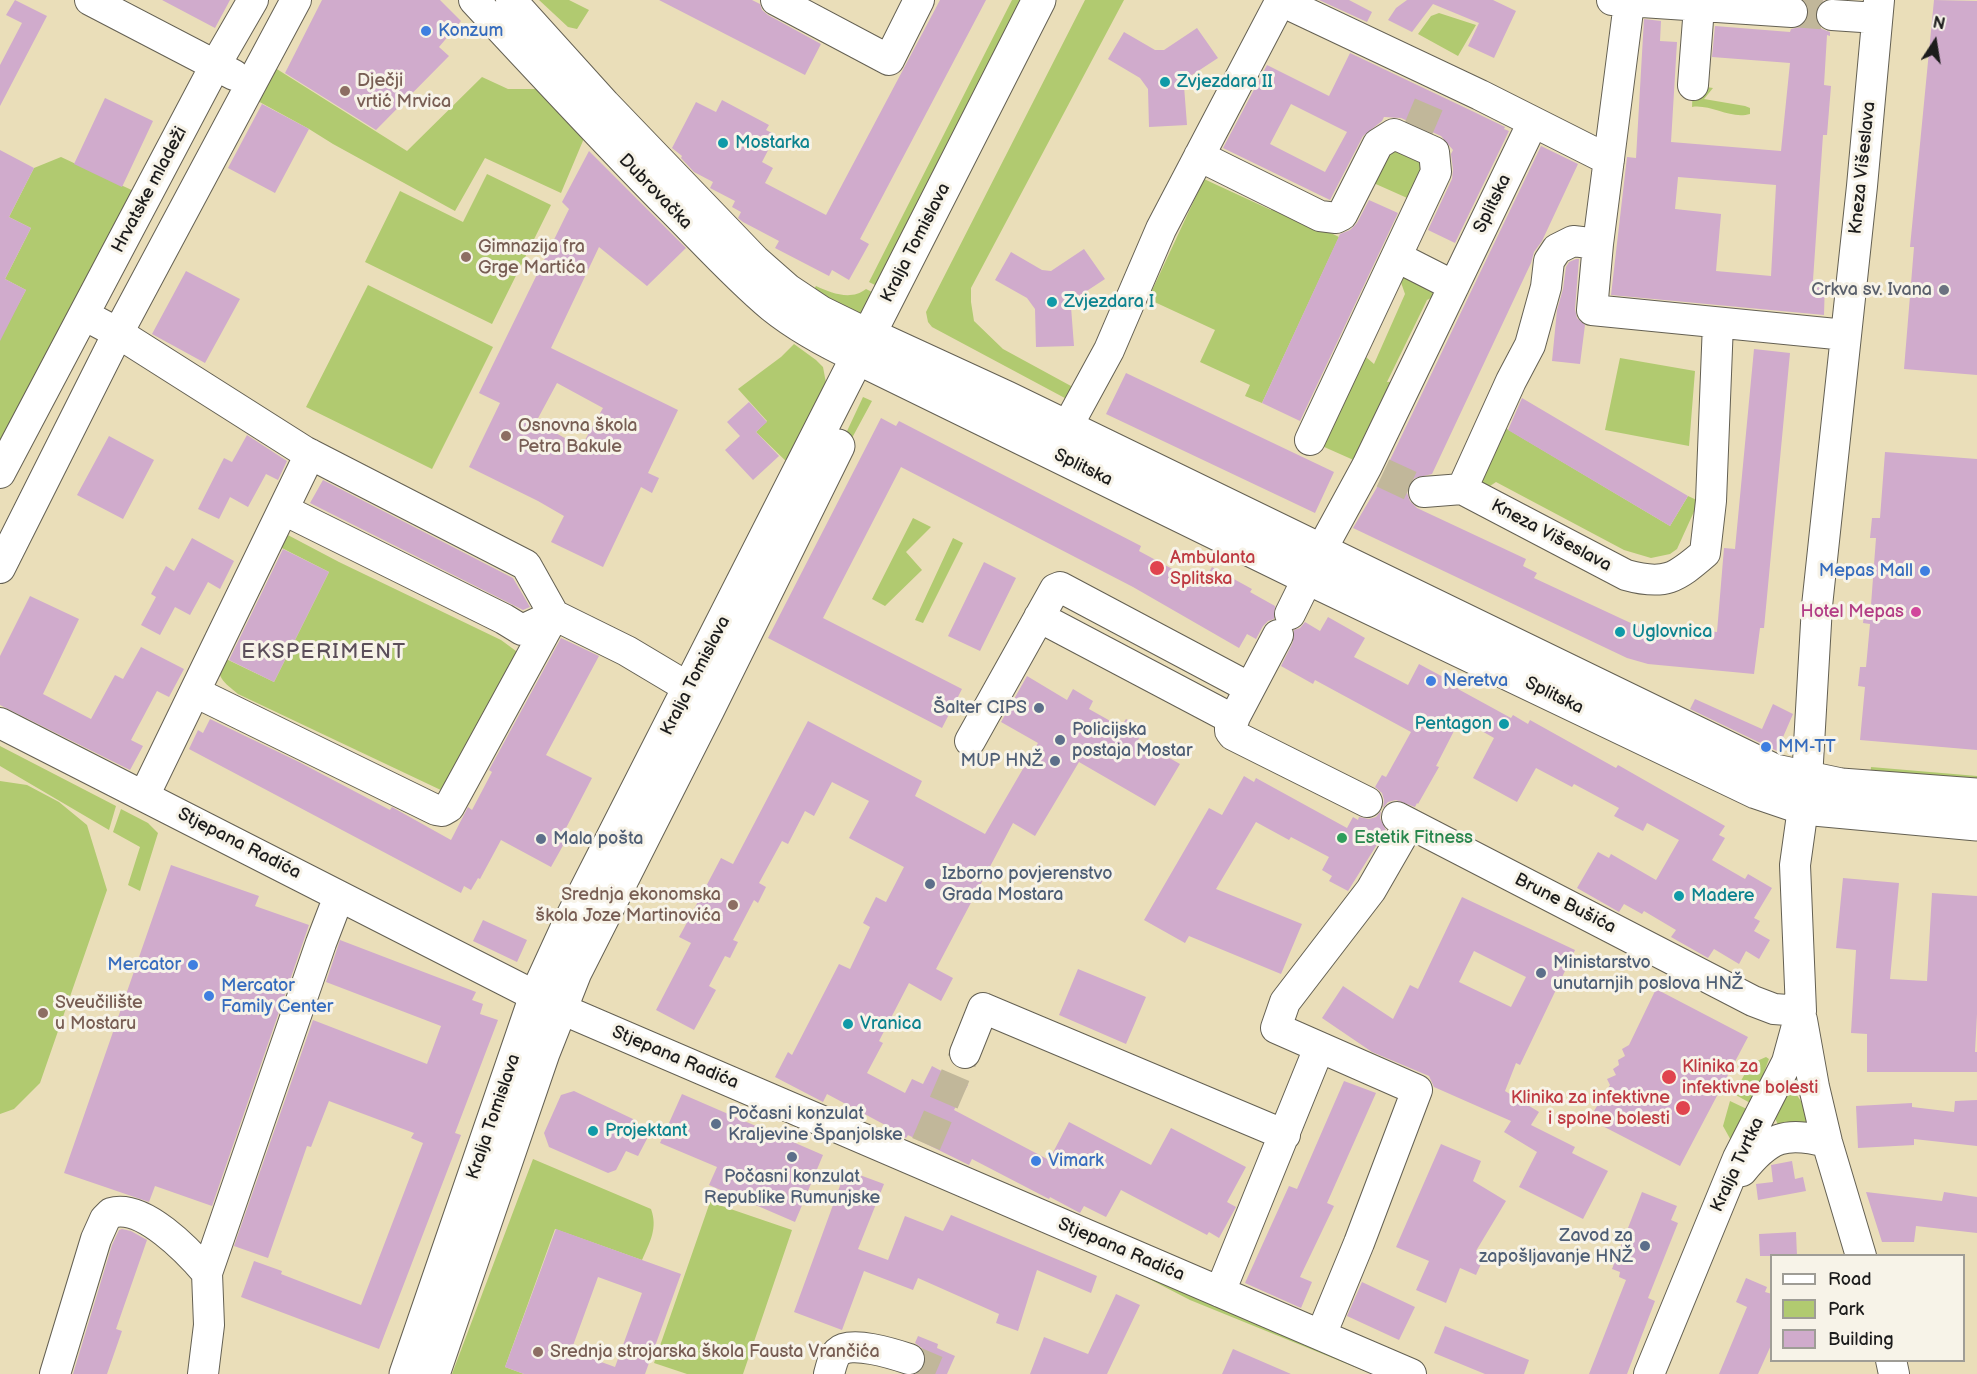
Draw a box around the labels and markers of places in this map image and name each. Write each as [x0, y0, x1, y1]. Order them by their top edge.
place label: Konzum [438, 20, 503, 42]
marker: Konzum [419, 24, 433, 38]
place label: Dječji vrtić Mrvica [357, 70, 451, 112]
place label: Zvjezdara II [1177, 71, 1273, 93]
marker: Zvjezdara II [1158, 75, 1172, 89]
marker: Dječji vrtić Mrvica [338, 84, 352, 98]
place label: Mostarka [735, 132, 810, 154]
marker: Mostarka [716, 136, 730, 150]
place label: Gimnazija fra Grge Martića [478, 236, 586, 278]
marker: Gimnazija fra Grge Martića [459, 250, 473, 264]
place label: Crkva sv. Ivana [1811, 279, 1932, 301]
marker: Crkva sv. Ivana [1937, 283, 1951, 297]
place label: Zvjezdara I [1064, 291, 1154, 313]
marker: Zvjezdara I [1045, 295, 1059, 309]
place label: Osnovna škola Petra Bakule [518, 415, 638, 458]
marker: Osnovna škola Petra Bakule [499, 429, 513, 443]
place label: Ambulanta Splitska [1170, 547, 1255, 590]
marker: Ambulanta Splitska [1148, 559, 1166, 577]
place label: Mepas Mall [1819, 560, 1913, 582]
marker: Mepas Mall [1918, 564, 1932, 578]
place label: Hotel Mepas [1801, 601, 1904, 623]
marker: Hotel Mepas [1909, 605, 1923, 619]
place label: Uglovnica [1632, 621, 1712, 643]
marker: Uglovnica [1613, 625, 1627, 639]
place label: Neretva [1443, 670, 1508, 692]
marker: Neretva [1424, 674, 1438, 688]
place label: Šalter CIPS [933, 697, 1027, 719]
marker: Šalter CIPS [1032, 701, 1046, 715]
place label: Pentagon [1415, 713, 1492, 735]
marker: Pentagon [1497, 717, 1511, 731]
place label: Policijska postaja Mostar [1072, 719, 1192, 762]
marker: Policijska postaja Mostar [1053, 733, 1067, 747]
place label: MM-TT [1778, 736, 1836, 758]
marker: MM-TT [1759, 740, 1773, 754]
place label: MUP HNŽ [960, 750, 1043, 772]
marker: MUP HNŽ [1048, 754, 1062, 768]
place label: Estetik Fitness [1354, 827, 1473, 849]
place label: Mala pošta [553, 828, 643, 850]
marker: Estetik Fitness [1335, 831, 1349, 845]
marker: Mala pošta [534, 832, 548, 846]
place label: Izborno povjerenstvo Grada Mostara [942, 863, 1112, 906]
marker: Izborno povjerenstvo Grada Mostara [923, 877, 937, 891]
place label: Srednja ekonomska škola Joze Martinovića [535, 884, 721, 926]
place label: Madere [1691, 885, 1755, 907]
marker: Madere [1672, 889, 1686, 903]
marker: Srednja ekonomska škola Joze Martinovića [726, 898, 740, 912]
place label: Ministarstvo unutarnjih poslova HNŽ [1553, 952, 1743, 994]
place label: Mercator [107, 954, 181, 976]
marker: Mercator [186, 958, 200, 972]
marker: Ministarstvo unutarnjih poslova HNŽ [1534, 966, 1548, 980]
place label: Mercator Family Center [221, 975, 333, 1018]
marker: Mercator Family Center [202, 989, 216, 1003]
place label: Sveučilište u Mostaru [55, 992, 143, 1034]
marker: Sveučilište u Mostaru [36, 1006, 50, 1020]
place label: Vranica [860, 1013, 922, 1035]
marker: Vranica [841, 1017, 855, 1031]
place label: Klinika za infektivne bolesti [1682, 1056, 1818, 1098]
marker: Klinika za infektivne bolesti [1660, 1068, 1678, 1086]
place label: Klinika za infektivne i spolne bolesti [1511, 1087, 1670, 1130]
marker: Klinika za infektivne i spolne bolesti [1674, 1099, 1692, 1117]
place label: Počasni konzulat Kraljevine Španjolske [728, 1103, 903, 1146]
marker: Počasni konzulat Kraljevine Španjolske [709, 1117, 723, 1131]
place label: Projektant [605, 1120, 687, 1142]
marker: Projektant [586, 1124, 600, 1138]
marker: Počasni konzulat Republike Rumunjske [785, 1150, 799, 1164]
place label: Vimark [1048, 1150, 1104, 1172]
marker: Vimark [1029, 1154, 1043, 1168]
place label: Počasni konzulat Republike Rumunjske [704, 1166, 880, 1208]
place label: Zavod za zapošljavanje HNŽ [1479, 1225, 1633, 1268]
marker: Zavod za zapošljavanje HNŽ [1638, 1239, 1652, 1253]
place label: Srednja strojarska škola Fausta Vrančića [550, 1341, 880, 1363]
marker: Srednja strojarska škola Fausta Vrančića [531, 1345, 545, 1359]

